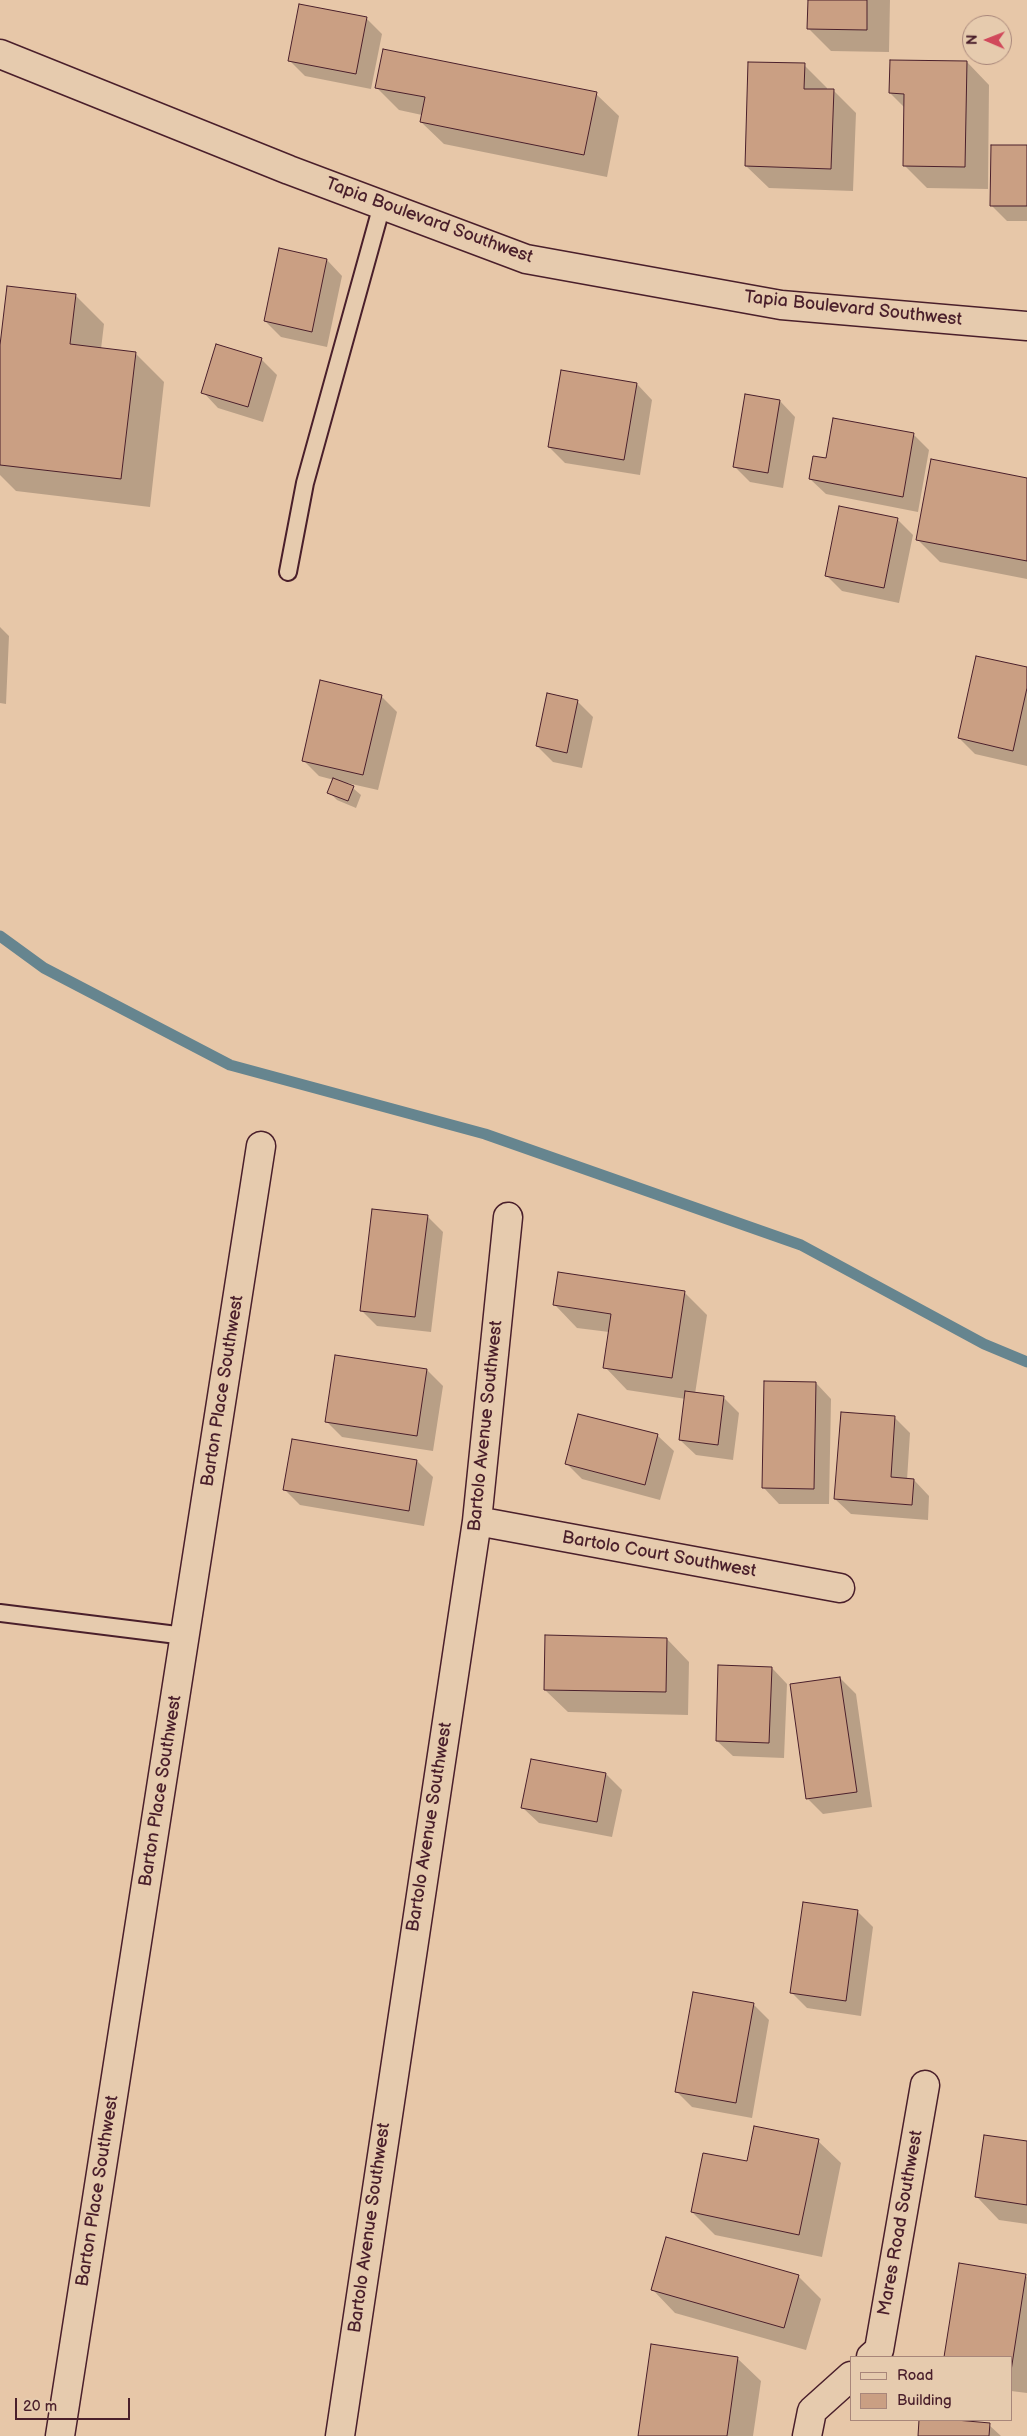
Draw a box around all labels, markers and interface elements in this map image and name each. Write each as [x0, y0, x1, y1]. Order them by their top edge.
north arrow [962, 15, 1012, 65]
text: N [964, 34, 981, 45]
street label: Tapia Boulevard Southwest [322, 173, 536, 269]
street label: Tapia Boulevard Southwest [743, 287, 963, 331]
street label: Barton Place Southwest [197, 1294, 249, 1488]
street label: Bartolo Avenue Southwest [464, 1319, 508, 1533]
street label: Bartolo Court Southwest [560, 1527, 758, 1583]
street label: Barton Place Southwest [135, 1694, 187, 1888]
street label: Bartolo Avenue Southwest [403, 1721, 457, 1933]
street label: Barton Place Southwest [72, 2094, 124, 2288]
street label: Bartolo Avenue Southwest [345, 2122, 395, 2334]
street label: Mares Road Southwest [874, 2129, 928, 2317]
legend [850, 2356, 1012, 2421]
text: Road [897, 2366, 933, 2385]
scale bar [18, 2388, 132, 2420]
text: Building [897, 2391, 952, 2410]
text: 20 m [23, 2397, 57, 2416]

